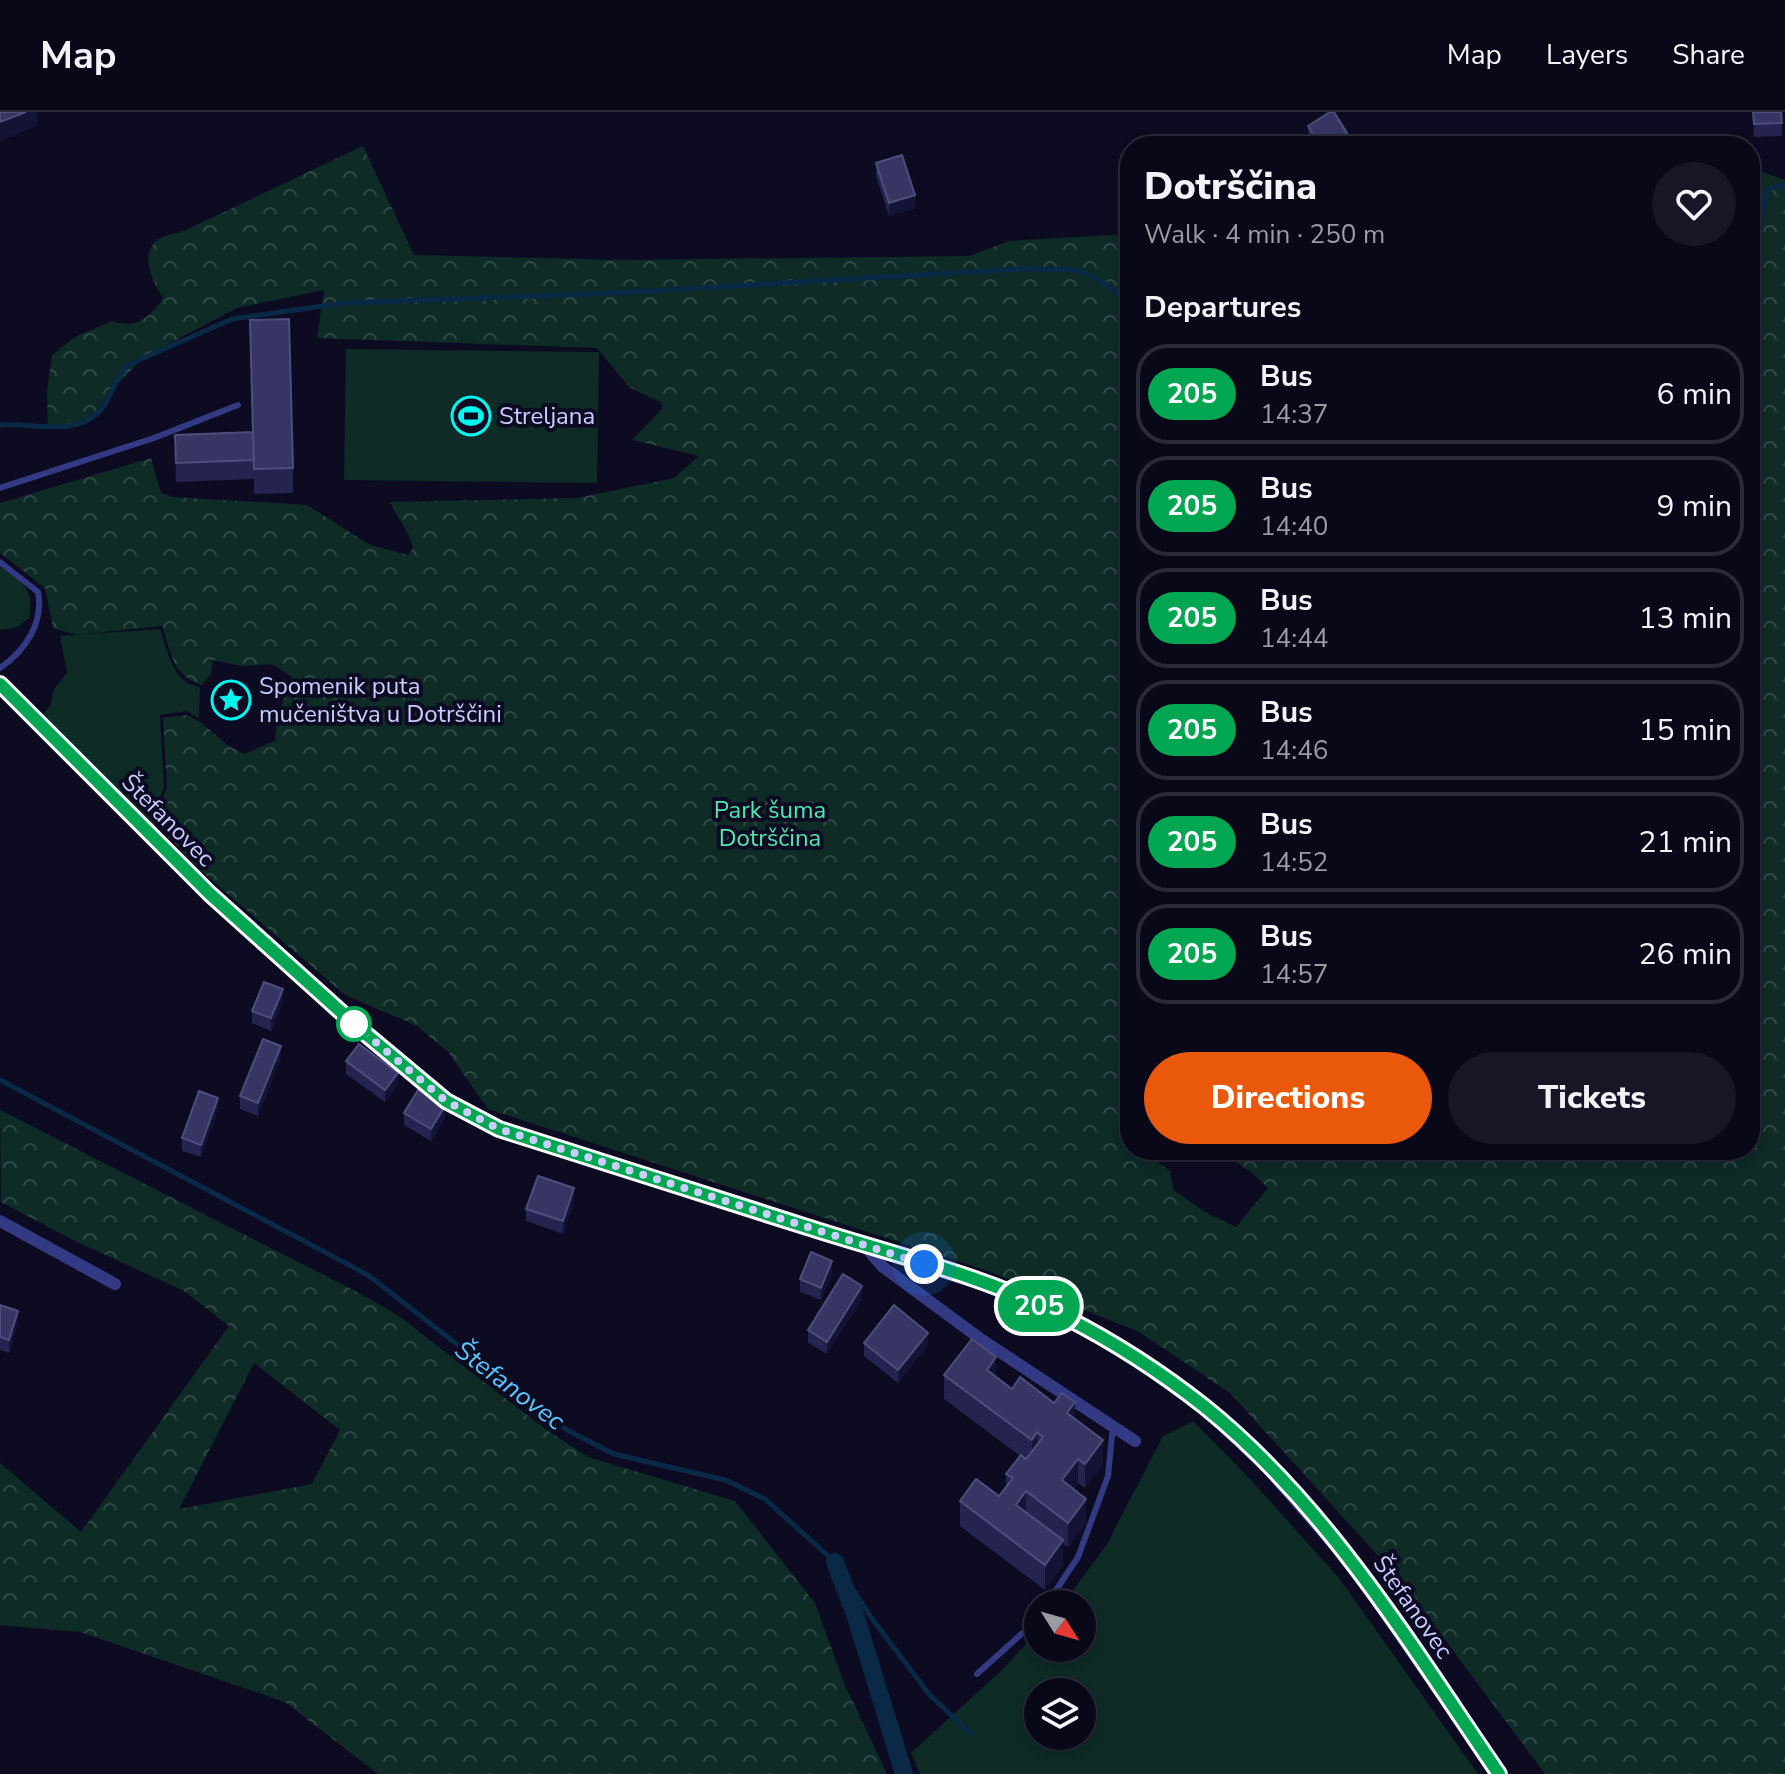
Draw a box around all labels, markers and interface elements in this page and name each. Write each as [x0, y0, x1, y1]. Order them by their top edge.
text: Map [40, 30, 117, 81]
text: Map [1447, 36, 1502, 74]
text: Layers [1546, 36, 1628, 74]
text: Share [1672, 36, 1745, 74]
text: Dotrščina [1144, 161, 1317, 212]
button: heart [1652, 162, 1736, 246]
text: Walk · 4 min · 250 m [1144, 217, 1385, 252]
text: Departures [1144, 287, 1301, 328]
text: Bus [1260, 356, 1313, 397]
text: 6 min [1657, 374, 1732, 415]
text: 205 [1167, 375, 1217, 413]
sports icon: Streljana [450, 395, 492, 437]
text: 14:37 [1260, 397, 1328, 432]
place label: Streljana [499, 400, 595, 432]
text: Bus [1260, 468, 1313, 509]
text: 9 min [1657, 486, 1732, 527]
text: 205 [1167, 487, 1217, 525]
text: 14:40 [1260, 509, 1328, 544]
text: Bus [1260, 580, 1313, 621]
text: 13 min [1639, 598, 1732, 639]
text: 205 [1167, 599, 1217, 637]
text: 14:44 [1260, 621, 1328, 656]
place label: Spomenik puta mučeništva u Dotrščini [259, 670, 502, 730]
place icon: Spomenik puta mučeništva u Dotrščini [210, 679, 252, 721]
text: Bus [1260, 692, 1313, 733]
text: 15 min [1639, 710, 1732, 751]
text: 205 [1167, 711, 1217, 749]
text: 14:46 [1260, 733, 1328, 768]
street label: Štefanovec [115, 767, 221, 873]
park label: Park šuma Dotrščina [714, 794, 826, 854]
text: Bus [1260, 804, 1313, 845]
text: 21 min [1639, 822, 1732, 863]
text: 205 [1167, 823, 1217, 861]
text: 14:52 [1260, 845, 1328, 880]
text: Bus [1260, 916, 1313, 957]
text: 26 min [1639, 934, 1732, 975]
text: 205 [1167, 935, 1217, 973]
text: 14:57 [1260, 957, 1328, 992]
unlabelled marker [337, 1007, 371, 1041]
button: Directions [1144, 1052, 1432, 1144]
button: Tickets [1448, 1052, 1736, 1144]
your location [904, 1244, 944, 1284]
line badge: 205 [993, 1280, 1085, 1332]
text: 205 [1014, 1287, 1064, 1325]
water label: Štefanovec [448, 1333, 573, 1439]
street label: Štefanovec [1366, 1549, 1460, 1665]
north arrow [1024, 1590, 1096, 1662]
map controls [1024, 1590, 1096, 1750]
button: layers [1024, 1678, 1096, 1750]

